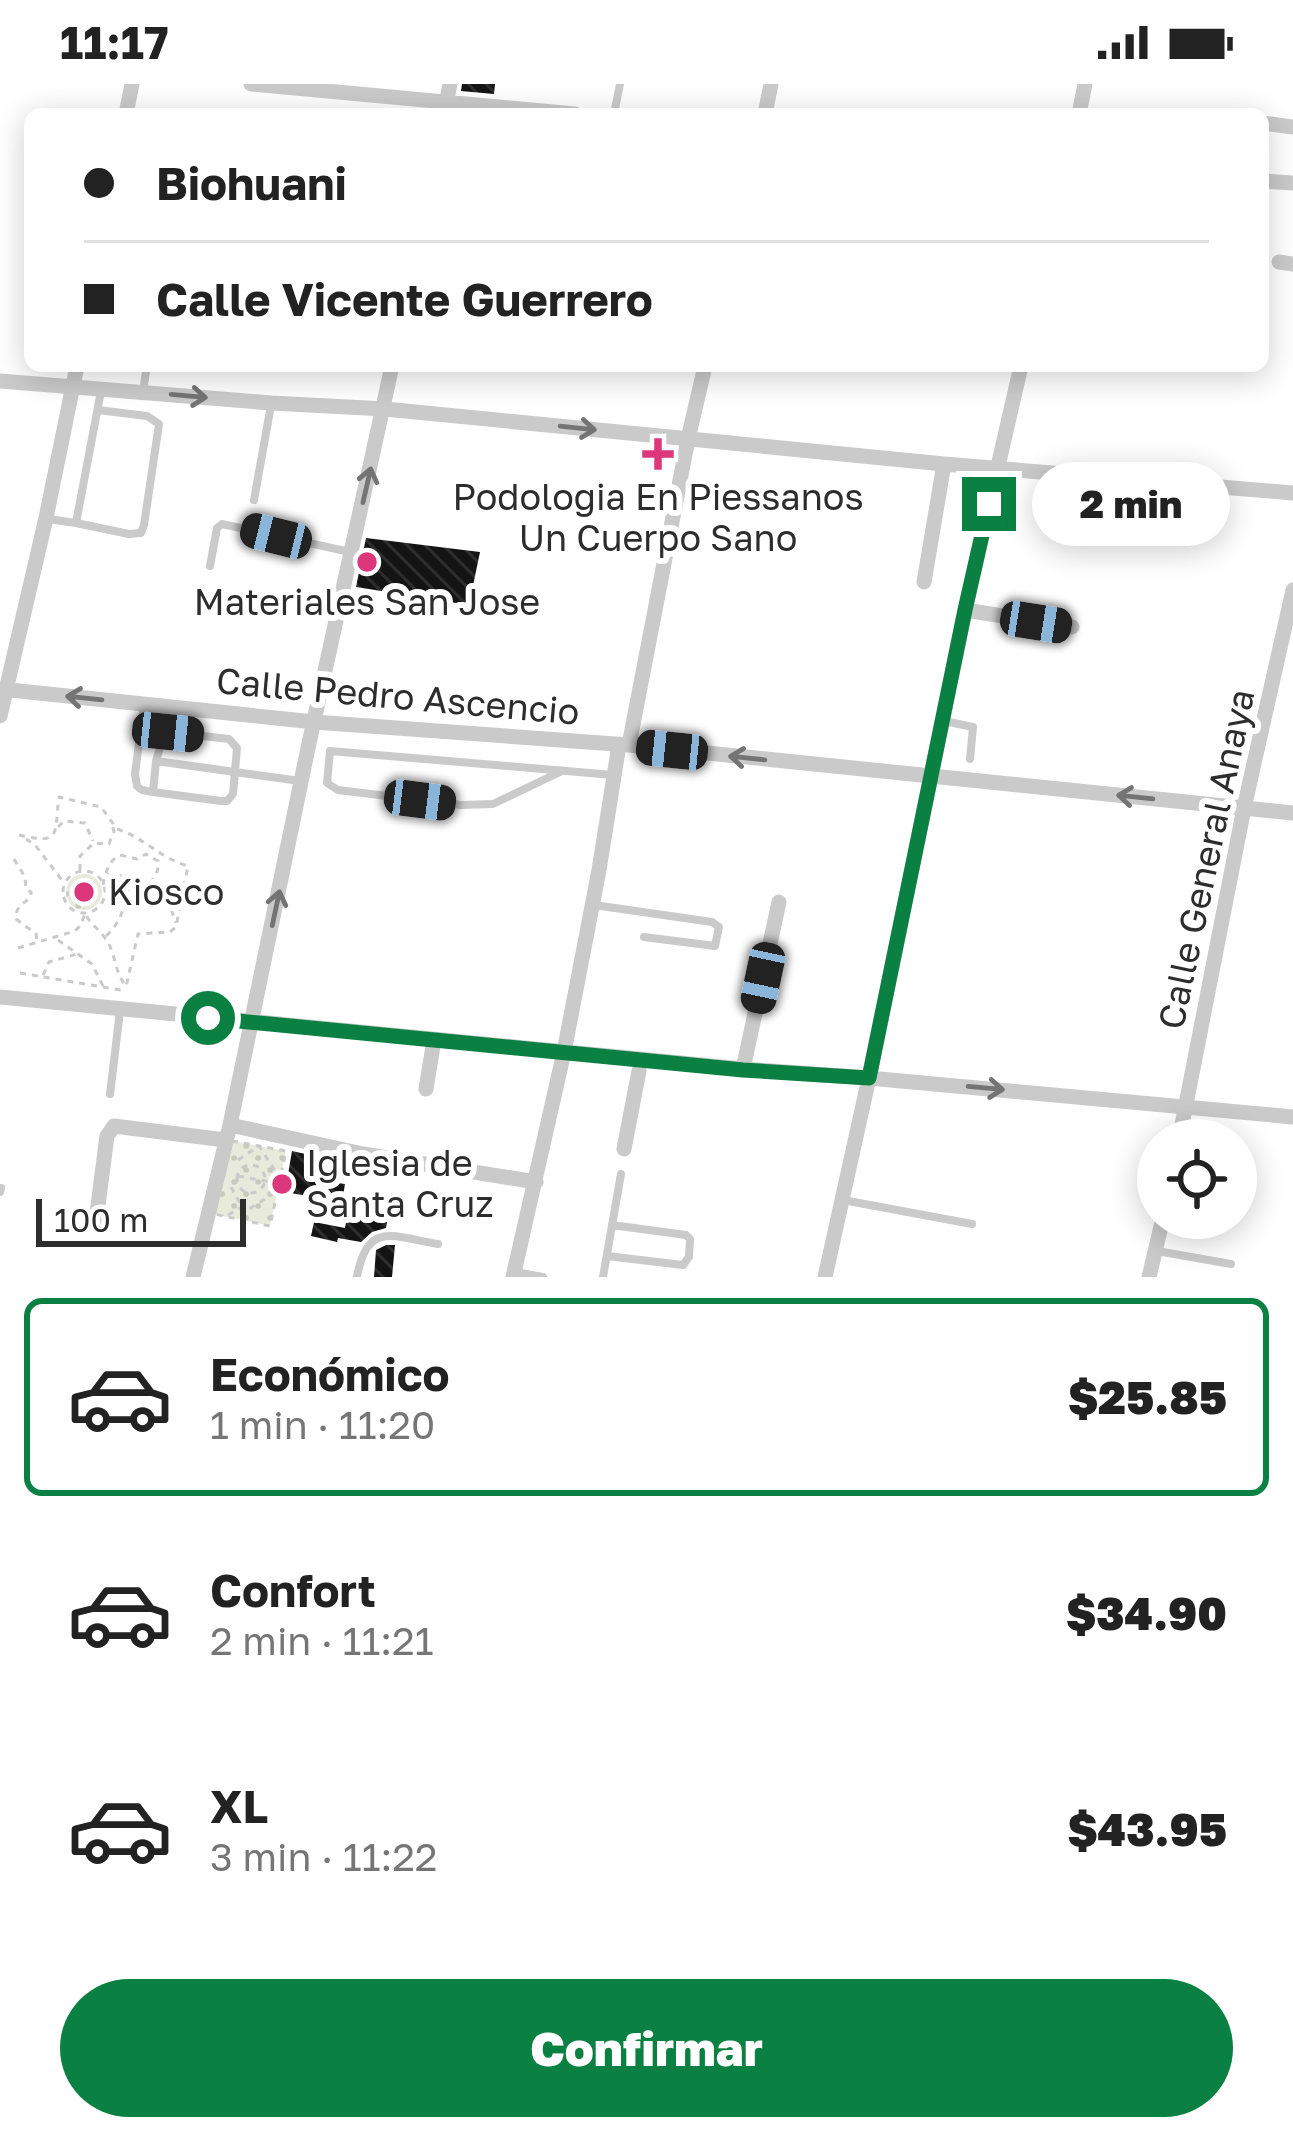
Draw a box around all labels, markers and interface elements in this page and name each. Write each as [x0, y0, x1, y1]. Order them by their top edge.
text: 11:17 [60, 15, 168, 69]
text: Biohuani [156, 156, 347, 210]
text: Calle Vicente Guerrero [156, 272, 653, 326]
one-way arrow [169, 385, 208, 408]
one-way arrow [558, 417, 597, 440]
marker: Podologia En Piessanos Un Cuerpo Sano [642, 438, 674, 470]
callout: 2 min [1031, 462, 1229, 546]
one-way arrow [357, 467, 379, 505]
place label: Podologia En Piessanos Un Cuerpo Sano [453, 475, 863, 559]
route end [962, 477, 1016, 531]
text: 2 min [1080, 480, 1182, 527]
car [237, 510, 315, 562]
marker: Materiales San Jose [354, 549, 380, 575]
place label: Materiales San Jose [194, 580, 540, 623]
car [998, 599, 1074, 645]
street label: Calle Pedro Ascencio [215, 658, 581, 733]
street label: Calle General Anaya [1148, 685, 1263, 1033]
one-way arrow [65, 686, 104, 709]
car [130, 710, 206, 754]
car [634, 728, 710, 772]
one-way arrow [728, 746, 767, 769]
car [382, 778, 458, 822]
one-way arrow [1116, 785, 1155, 808]
place label: Kiosco [108, 870, 224, 913]
marker: Kiosco [71, 879, 97, 905]
one-way arrow [265, 889, 288, 927]
car [738, 939, 788, 1017]
route start [181, 991, 235, 1045]
one-way arrow [966, 1077, 1005, 1100]
map controls [1137, 1119, 1257, 1239]
button: locate [1137, 1119, 1257, 1239]
place label: Iglesia de Santa Cruz [306, 1141, 494, 1225]
marker: Iglesia de Santa Cruz [269, 1171, 295, 1197]
scale bar [36, 1193, 246, 1246]
text: 100 m [54, 1200, 148, 1239]
icon: car [66, 1343, 174, 1451]
text: Económico [210, 1347, 450, 1401]
text: $25.85 [1068, 1370, 1227, 1424]
text: 1 min · 11:20 [210, 1401, 435, 1448]
icon: car [66, 1559, 174, 1667]
text: Confort [210, 1563, 376, 1617]
text: $34.90 [1066, 1586, 1227, 1640]
text: 2 min · 11:21 [210, 1617, 434, 1664]
icon: car [66, 1775, 174, 1883]
text: XL [210, 1779, 268, 1833]
text: $43.95 [1067, 1802, 1227, 1856]
text: 3 min · 11:22 [210, 1833, 438, 1880]
button: Confirmar [60, 1979, 1233, 2117]

